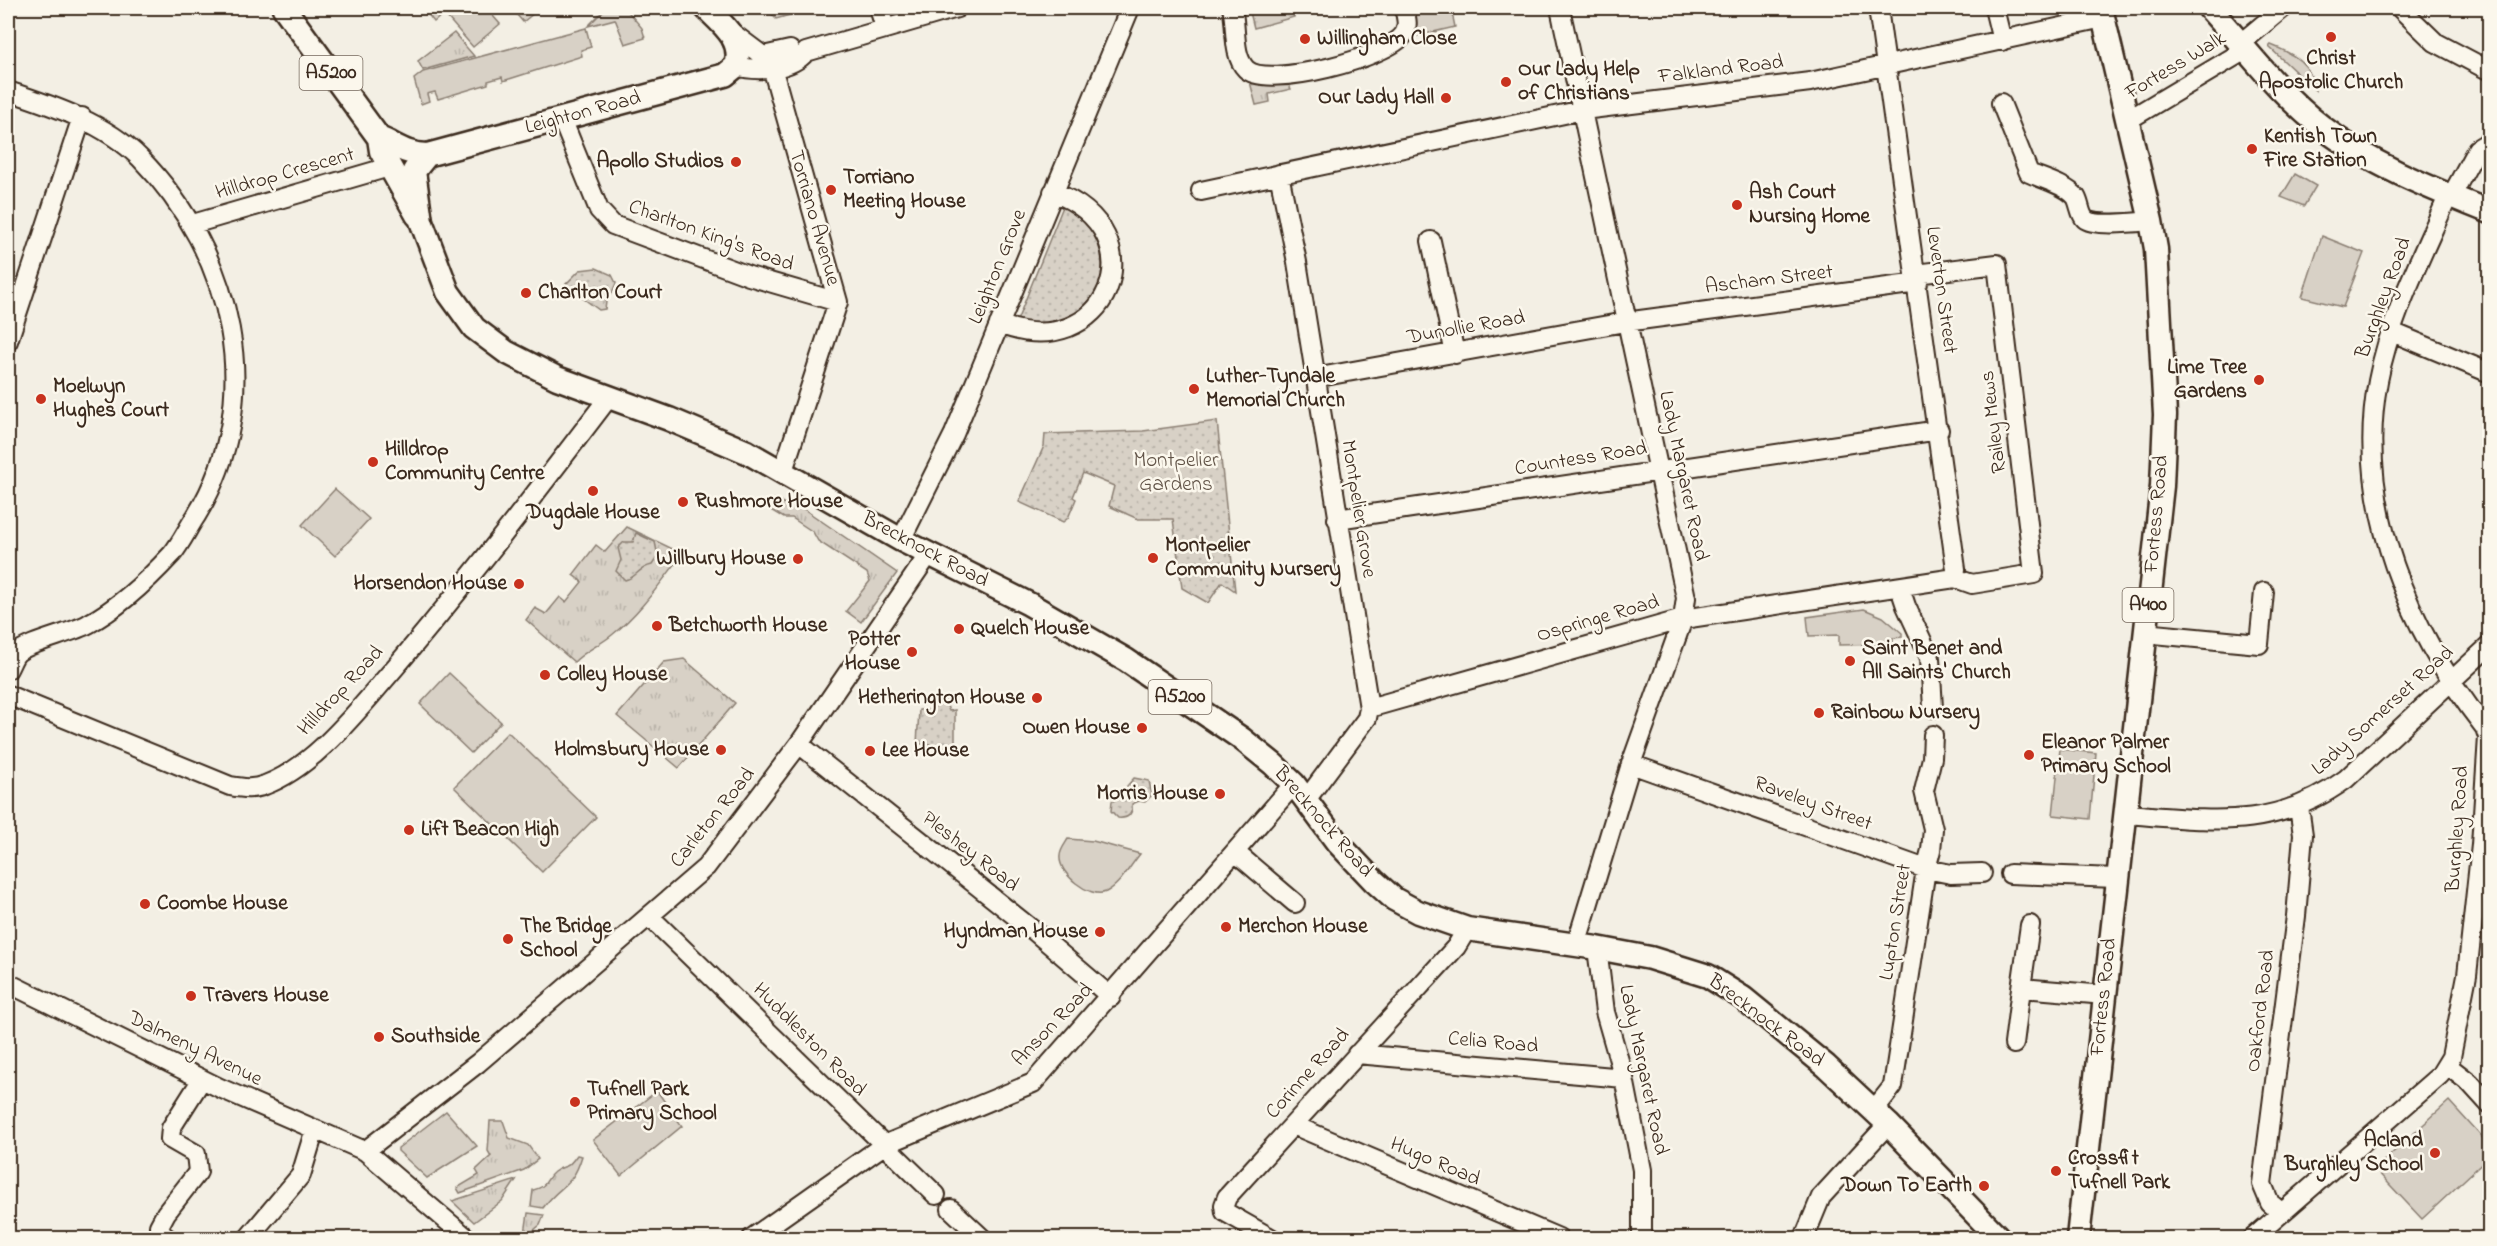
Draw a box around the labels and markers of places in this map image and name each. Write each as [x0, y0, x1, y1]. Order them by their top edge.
place label: Willingham Close [1317, 24, 1457, 56]
marker: Christ Apostolic Church [2324, 30, 2338, 44]
marker: Willingham Close [1298, 32, 1312, 46]
place label: Christ Apostolic Church [2259, 44, 2403, 98]
place label: Our Lady Help of Christians [1518, 55, 1640, 109]
marker: Our Lady Help of Christians [1499, 75, 1513, 89]
place label: Our Lady Hall [1318, 83, 1434, 115]
marker: Our Lady Hall [1439, 91, 1453, 105]
place label: Kentish Town Fire Station [2263, 122, 2377, 176]
marker: Kentish Town Fire Station [2245, 142, 2259, 156]
place label: Apollo Studios [596, 147, 724, 177]
marker: Apollo Studios [729, 155, 743, 169]
place label: Torriano Meeting House [843, 163, 966, 219]
place label: Ash Court Nursing Home [1749, 178, 1871, 234]
marker: Torriano Meeting House [824, 183, 838, 197]
marker: Ash Court Nursing Home [1730, 198, 1744, 212]
place label: Charlton Court [538, 278, 663, 308]
marker: Charlton Court [519, 286, 533, 300]
place label: Lime Tree Gardens [2167, 353, 2248, 407]
place label: Luther-Tyndale Memorial Church [1206, 362, 1345, 416]
place label: Moelwyn Hughes Court [53, 372, 170, 428]
marker: Lime Tree Gardens [2252, 373, 2266, 387]
marker: Luther-Tyndale Memorial Church [1187, 382, 1201, 396]
marker: Moelwyn Hughes Court [34, 392, 48, 406]
place label: Hilldrop Community Centre [385, 435, 545, 491]
marker: Hilldrop Community Centre [366, 455, 380, 469]
marker: Dugdale House [586, 484, 600, 498]
place label: Rushmore House [695, 487, 843, 517]
marker: Rushmore House [676, 495, 690, 509]
place label: Dugdale House [525, 498, 660, 530]
place label: Montpelier Community Nursery [1165, 531, 1341, 587]
place label: Willbury House [656, 544, 787, 576]
marker: Montpelier Community Nursery [1146, 551, 1160, 565]
marker: Willbury House [791, 552, 805, 566]
place label: Horsendon House [353, 569, 508, 599]
marker: Horsendon House [512, 577, 526, 591]
place label: Betchworth House [668, 611, 828, 641]
place label: Quelch House [971, 614, 1090, 644]
marker: Betchworth House [650, 619, 664, 633]
marker: Quelch House [952, 622, 966, 636]
place label: Potter House [845, 625, 901, 679]
place label: Saint Benet and All Saints' Church [1862, 634, 2011, 688]
marker: Potter House [905, 645, 919, 659]
marker: Saint Benet and All Saints' Church [1843, 654, 1857, 668]
place label: Colley House [557, 660, 668, 692]
marker: Colley House [538, 668, 552, 682]
place label: Hetherington House [858, 683, 1026, 715]
marker: Hetherington House [1030, 691, 1044, 705]
place label: Rainbow Nursery [1831, 698, 1980, 730]
marker: Rainbow Nursery [1812, 706, 1826, 720]
place label: Owen House [1022, 713, 1131, 743]
marker: Owen House [1135, 721, 1149, 735]
place label: Eleanor Palmer Primary School [2041, 728, 2171, 784]
place label: Holmsbury House [554, 735, 710, 767]
place label: Lee House [882, 736, 970, 766]
marker: Holmsbury House [714, 743, 728, 757]
marker: Lee House [863, 744, 877, 758]
marker: Eleanor Palmer Primary School [2022, 748, 2036, 762]
place label: Morris House [1096, 779, 1209, 809]
marker: Morris House [1213, 787, 1227, 801]
place label: Lift Beacon High [421, 815, 559, 847]
marker: Lift Beacon High [402, 823, 416, 837]
place label: Coombe House [157, 889, 288, 919]
marker: Coombe House [138, 897, 152, 911]
place label: The Bridge School [520, 912, 612, 966]
place label: Merchon House [1238, 912, 1368, 942]
place label: Hyndman House [944, 917, 1089, 949]
marker: Merchon House [1219, 920, 1233, 934]
marker: Hyndman House [1093, 925, 1107, 939]
marker: The Bridge School [501, 932, 515, 946]
place label: Travers House [203, 981, 329, 1011]
marker: Travers House [184, 989, 198, 1003]
place label: Southside [391, 1022, 481, 1052]
marker: Southside [372, 1030, 386, 1044]
place label: Tufnell Park Primary School [587, 1075, 717, 1131]
marker: Tufnell Park Primary School [568, 1095, 582, 1109]
place label: Acland Burghley School [2283, 1126, 2423, 1182]
place label: Crossfit Tufnell Park [2068, 1144, 2171, 1198]
marker: Acland Burghley School [2428, 1146, 2442, 1160]
marker: Crossfit Tufnell Park [2049, 1164, 2063, 1178]
place label: Down To Earth [1840, 1171, 1972, 1201]
marker: Down To Earth [1977, 1179, 1991, 1193]

